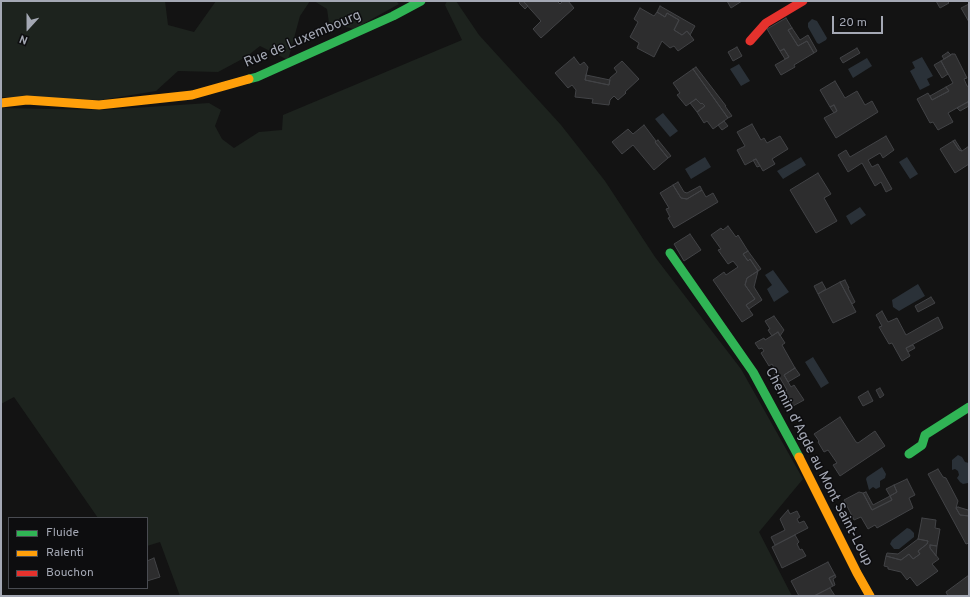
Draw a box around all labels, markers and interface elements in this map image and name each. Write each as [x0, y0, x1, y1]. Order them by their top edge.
north arrow [8, 8, 48, 48]
street label: Rue de Luxembourg [242, 8, 364, 72]
scale bar [834, 8, 885, 34]
text: 20 m [839, 15, 867, 31]
text: N [18, 31, 30, 47]
street label: Chemin d'Agde au Mont Saint-Loup [760, 365, 876, 569]
legend [8, 517, 148, 589]
text: Fluide [46, 525, 79, 541]
text: Ralenti [46, 545, 84, 561]
text: Bouchon [46, 565, 94, 581]

